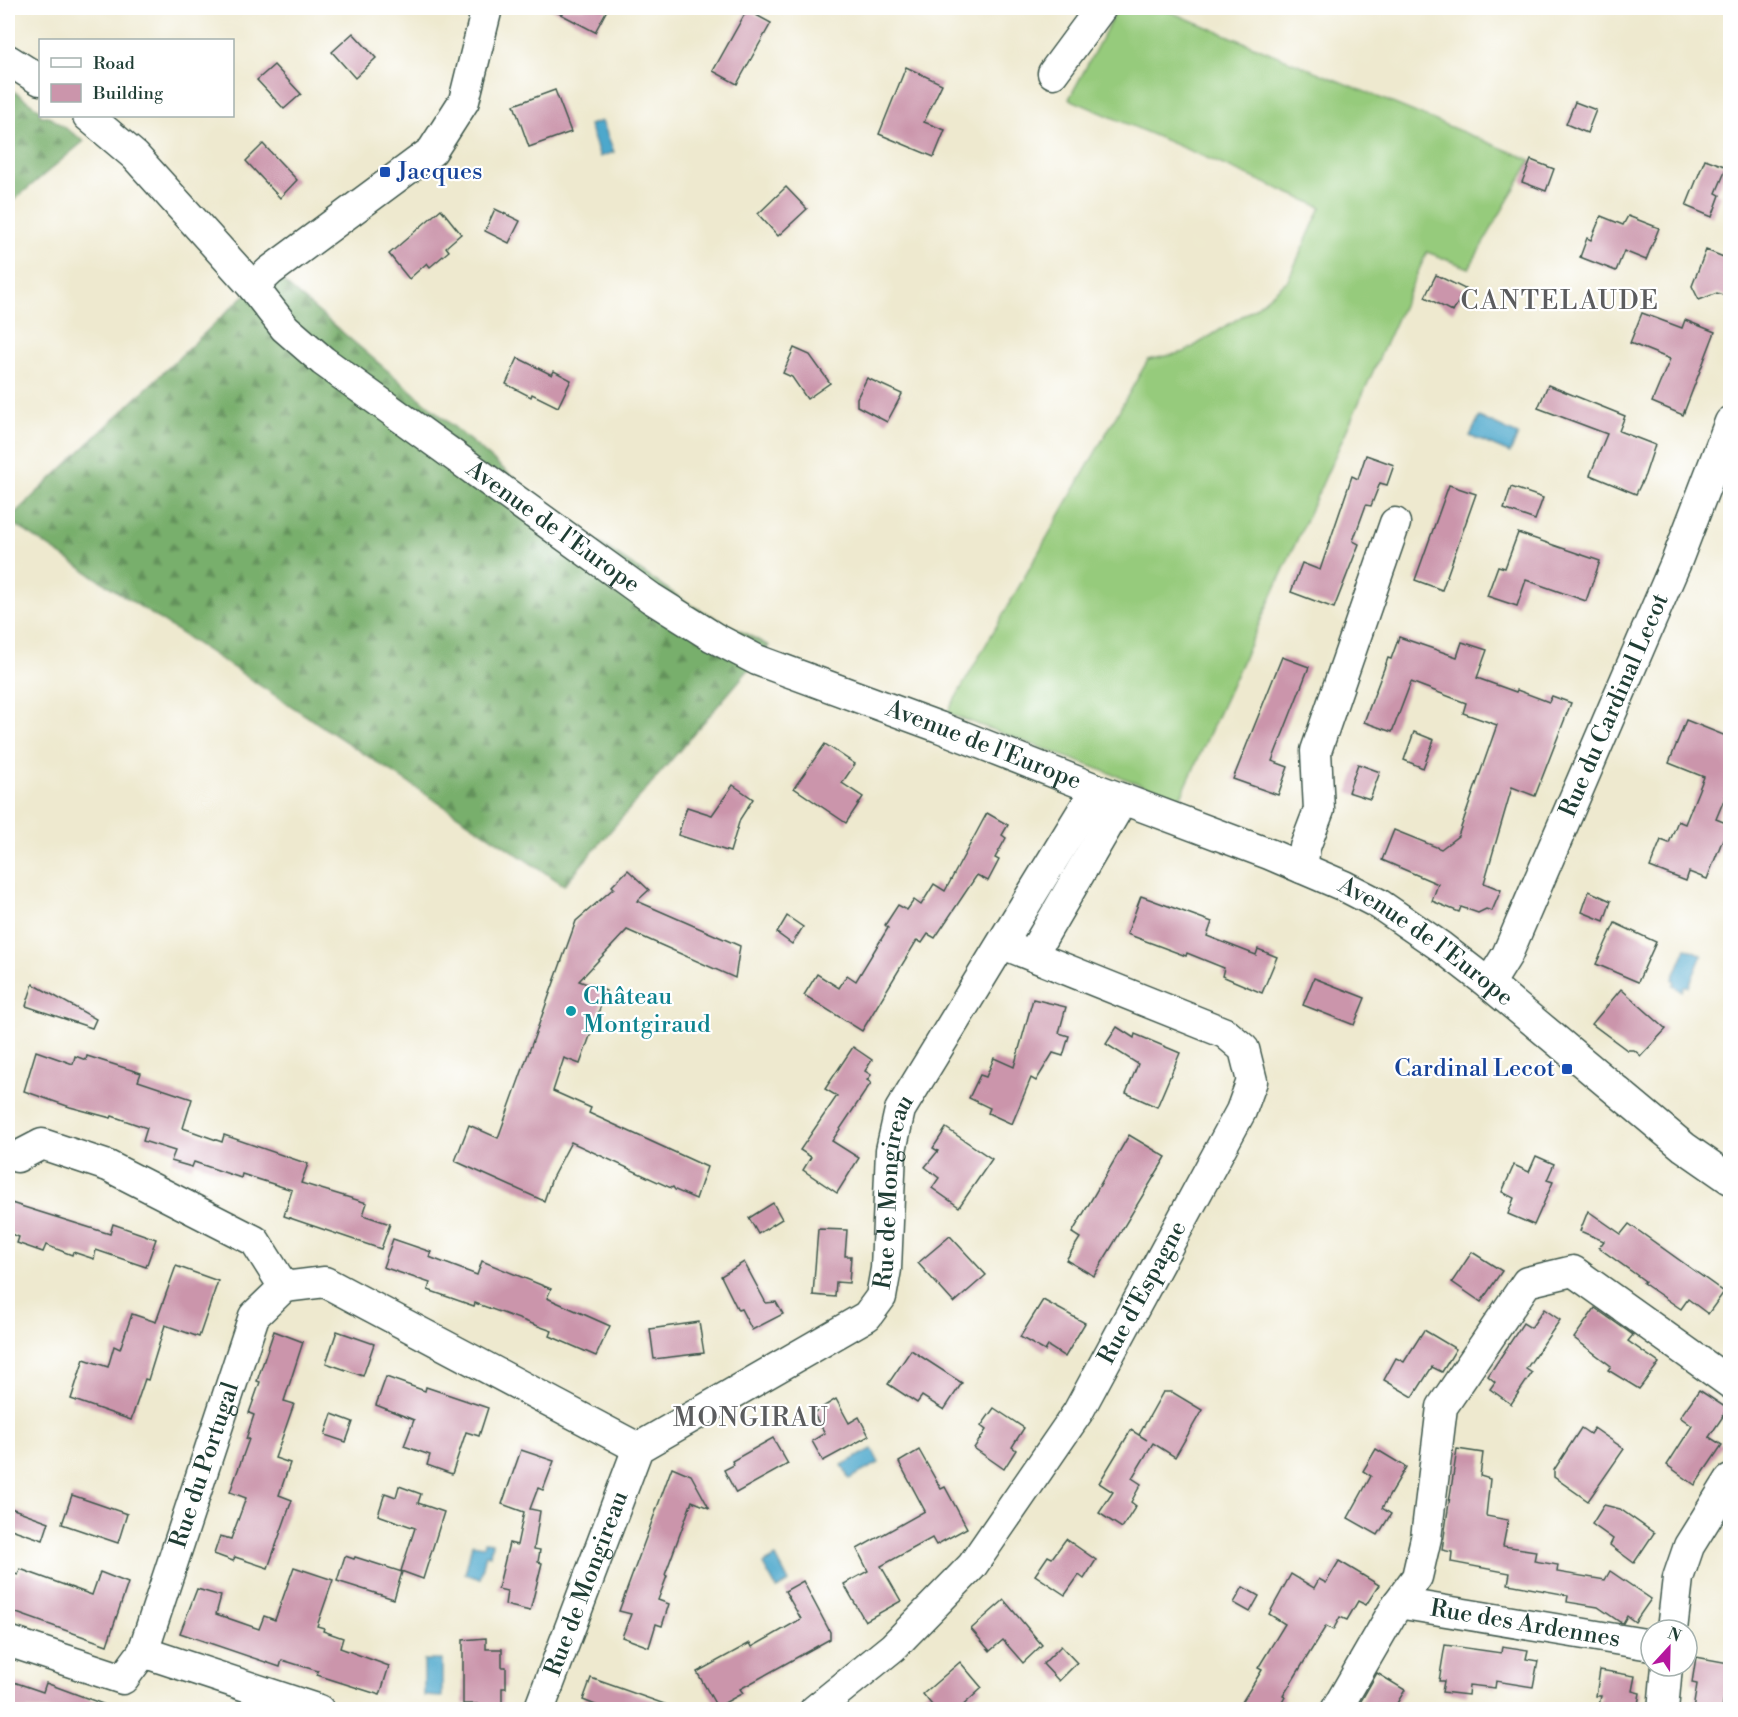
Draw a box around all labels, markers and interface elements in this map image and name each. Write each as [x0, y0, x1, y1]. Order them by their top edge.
legend [39, 39, 234, 117]
text: Road [93, 52, 136, 75]
text: Building [92, 82, 164, 105]
place label: Jacques [396, 157, 483, 187]
marker: Jacques [378, 165, 392, 179]
district label: CANTELAUDE [1460, 285, 1660, 317]
street label: Avenue de l'Europe [459, 454, 646, 600]
street label: Rue du Cardinal Lecot [1553, 588, 1676, 822]
street label: Avenue de l'Europe [881, 693, 1086, 797]
street label: Avenue de l'Europe [1332, 870, 1519, 1013]
place label: Château Montgiraud [583, 982, 711, 1040]
marker: Château Montgiraud [564, 1004, 578, 1018]
place label: Cardinal Lecot [1394, 1054, 1555, 1084]
marker: Cardinal Lecot [1560, 1062, 1574, 1076]
street label: Rue de Mongireau [868, 1089, 921, 1292]
street label: Rue d'Espagne [1092, 1216, 1193, 1370]
street label: Rue du Portugal [163, 1378, 246, 1552]
district label: MONGIRAU [673, 1402, 829, 1434]
street label: Rue de Mongireau [538, 1487, 635, 1681]
street label: Rue des Ardennes [1428, 1594, 1623, 1655]
north arrow [1639, 1618, 1699, 1678]
text: N [1665, 1623, 1684, 1647]

